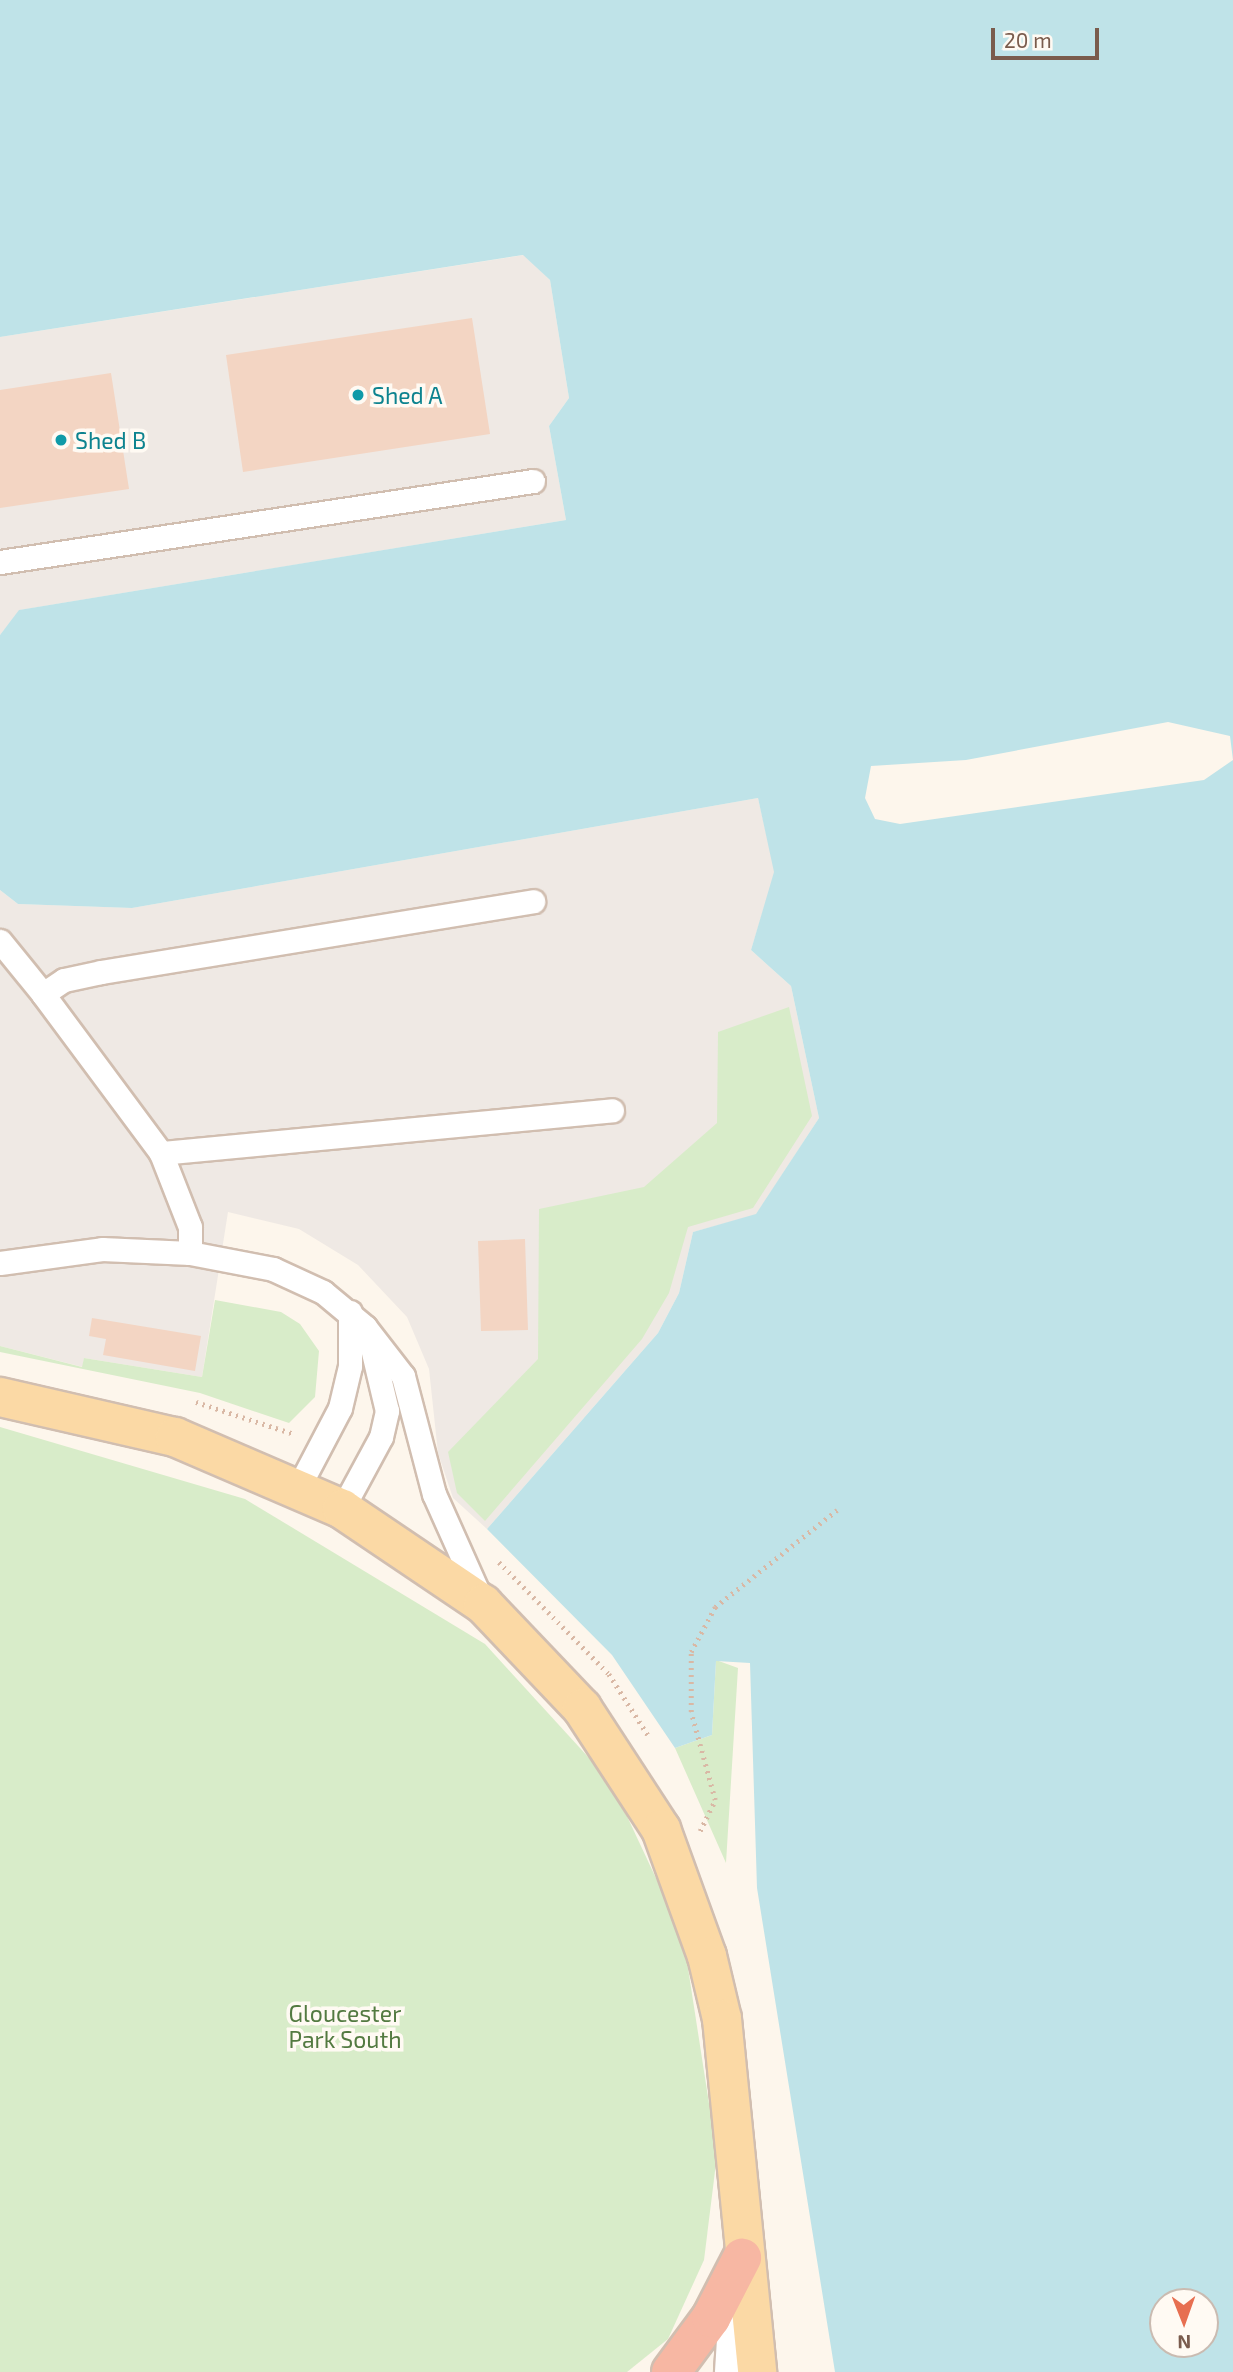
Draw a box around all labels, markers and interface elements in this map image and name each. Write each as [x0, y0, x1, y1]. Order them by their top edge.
scale bar [995, 14, 1104, 58]
text: 20 m [1004, 27, 1052, 52]
place label: Shed A [372, 381, 443, 409]
marker: Shed A [350, 387, 366, 403]
place label: Shed B [75, 426, 146, 454]
marker: Shed B [53, 432, 69, 448]
park label: Gloucester Park South [288, 1999, 402, 2053]
north arrow [1149, 2288, 1219, 2358]
text: N [1177, 2331, 1191, 2354]

